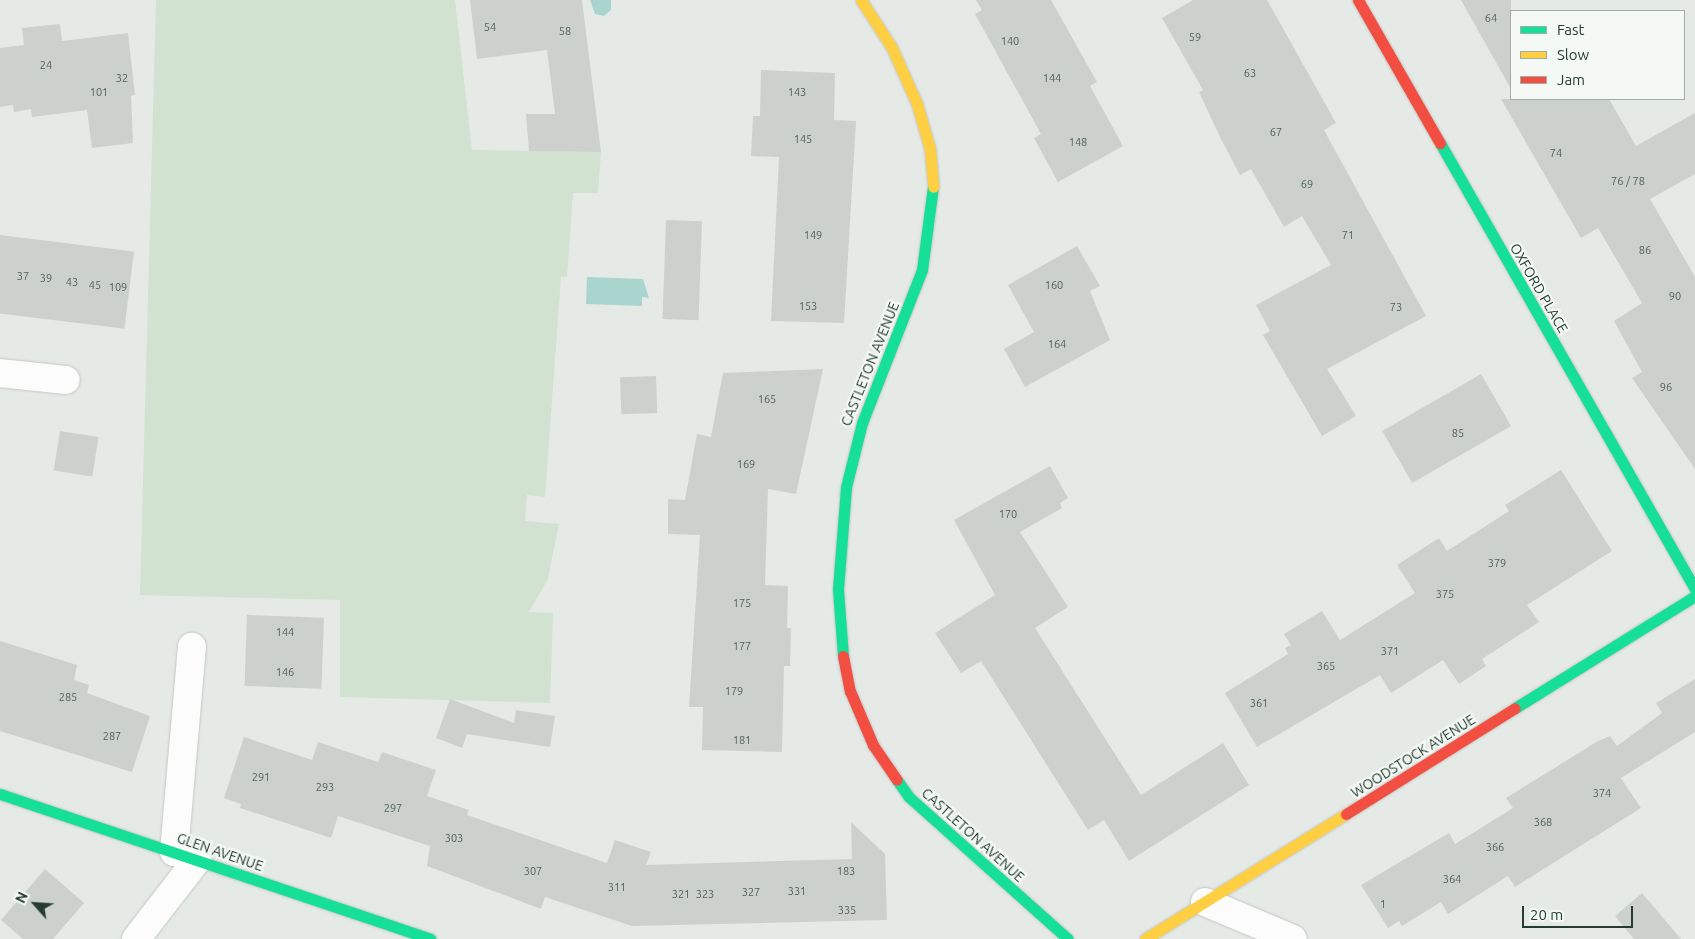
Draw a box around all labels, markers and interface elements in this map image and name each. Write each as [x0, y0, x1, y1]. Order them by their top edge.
legend [1510, 10, 1685, 100]
house number: 64 [1485, 11, 1497, 25]
house number: 54 [484, 20, 496, 34]
text: Fast [1557, 21, 1584, 38]
house number: 58 [559, 24, 571, 38]
house number: 59 [1189, 30, 1201, 44]
house number: 140 [1001, 34, 1019, 48]
text: Slow [1557, 46, 1589, 63]
house number: 24 [40, 58, 52, 72]
house number: 63 [1244, 66, 1256, 80]
house number: 32 [116, 71, 128, 85]
house number: 144 [1043, 71, 1061, 85]
text: Jam [1557, 71, 1585, 88]
house number: 101 [90, 85, 108, 99]
house number: 143 [788, 85, 806, 99]
house number: 67 [1270, 125, 1282, 139]
house number: 145 [794, 132, 812, 146]
house number: 148 [1069, 135, 1087, 149]
house number: 74 [1550, 146, 1562, 160]
house number: 76 / 78 [1611, 174, 1645, 188]
house number: 69 [1301, 177, 1313, 191]
house number: 149 [804, 228, 822, 242]
house number: 71 [1342, 228, 1354, 242]
street label: OXFORD PLACE [1507, 240, 1571, 336]
house number: 86 [1639, 243, 1651, 257]
house number: 37 [17, 269, 29, 283]
house number: 39 [40, 271, 52, 285]
house number: 43 [66, 275, 78, 289]
house number: 45 [89, 278, 101, 292]
house number: 160 [1045, 278, 1063, 292]
house number: 109 [109, 280, 127, 294]
house number: 90 [1669, 289, 1681, 303]
house number: 153 [799, 299, 817, 313]
street label: CASTLETON AVENUE [837, 299, 903, 429]
house number: 73 [1390, 300, 1402, 314]
house number: 164 [1048, 337, 1066, 351]
house number: 96 [1660, 380, 1672, 394]
house number: 165 [758, 392, 776, 406]
house number: 85 [1452, 426, 1464, 440]
house number: 169 [737, 457, 755, 471]
house number: 170 [999, 507, 1017, 521]
house number: 379 [1488, 556, 1506, 570]
house number: 375 [1436, 587, 1454, 601]
house number: 175 [733, 596, 751, 610]
house number: 144 [276, 625, 294, 639]
house number: 177 [733, 639, 751, 653]
house number: 371 [1381, 644, 1399, 658]
house number: 365 [1317, 659, 1335, 673]
house number: 146 [276, 665, 294, 679]
house number: 179 [725, 684, 743, 698]
house number: 285 [59, 690, 77, 704]
house number: 361 [1250, 696, 1268, 710]
street label: WOODSTOCK AVENUE [1348, 711, 1478, 801]
house number: 287 [103, 729, 121, 743]
house number: 181 [733, 733, 751, 747]
house number: 291 [252, 770, 270, 784]
house number: 293 [316, 780, 334, 794]
street label: CASTLETON AVENUE [918, 784, 1028, 886]
house number: 374 [1593, 786, 1611, 800]
house number: 297 [384, 801, 402, 815]
house number: 368 [1534, 815, 1552, 829]
street label: GLEN AVENUE [175, 829, 265, 875]
house number: 303 [445, 831, 463, 845]
house number: 366 [1486, 840, 1504, 854]
house number: 307 [524, 864, 542, 878]
house number: 183 [837, 864, 855, 878]
house number: 364 [1443, 872, 1461, 886]
north arrow [10, 879, 60, 929]
house number: 311 [608, 880, 626, 894]
house number: 331 [788, 884, 806, 898]
house number: 327 [742, 885, 760, 899]
house number: 321 [672, 887, 690, 901]
house number: 323 [696, 887, 714, 901]
text: N [12, 889, 31, 906]
scale bar [1525, 896, 1636, 928]
house number: 1 [1380, 897, 1386, 911]
house number: 335 [838, 903, 856, 917]
text: 20 m [1530, 906, 1563, 923]

